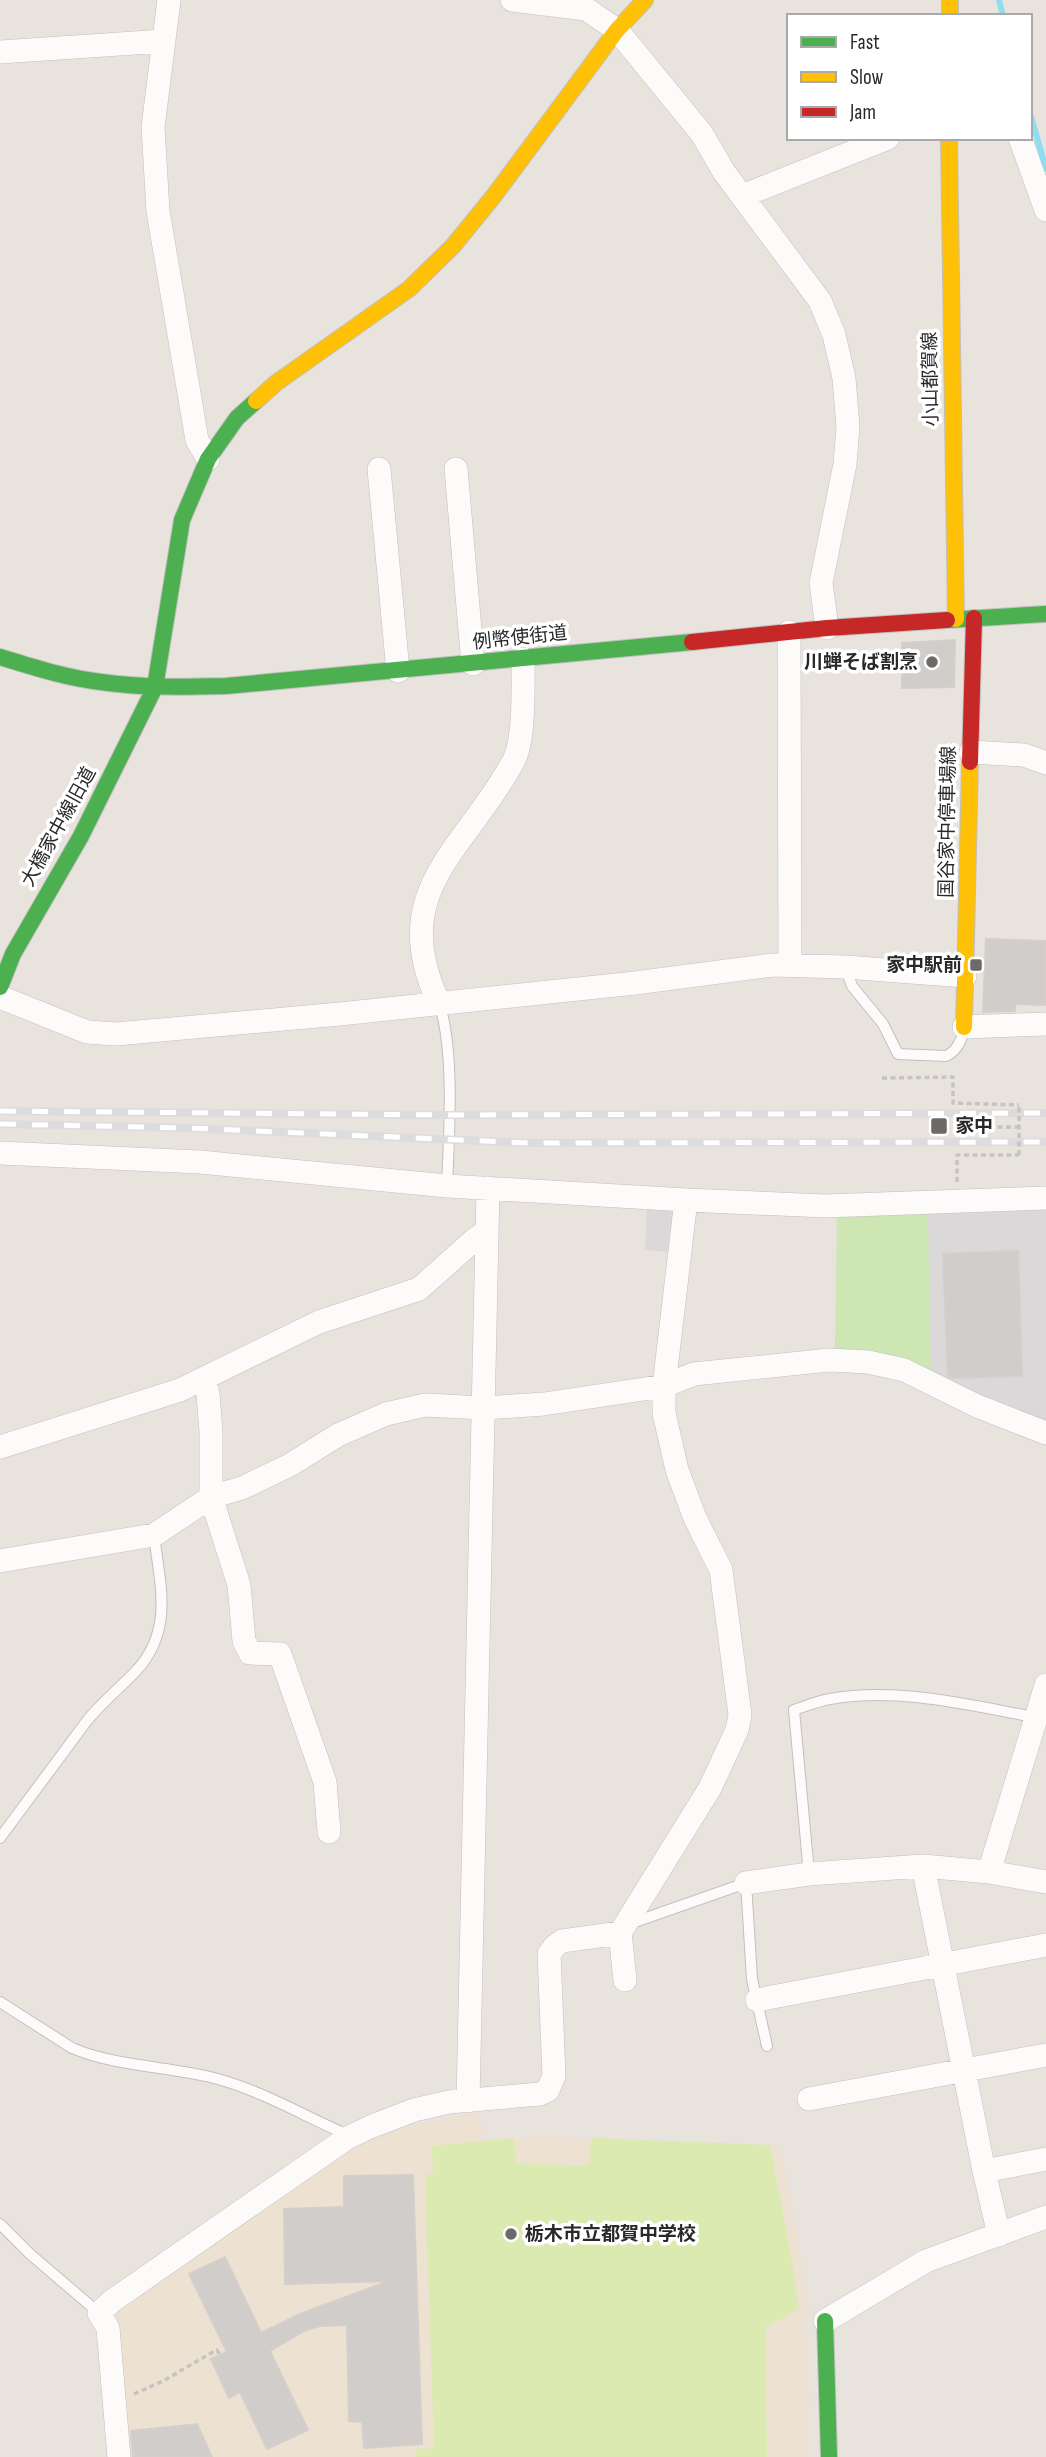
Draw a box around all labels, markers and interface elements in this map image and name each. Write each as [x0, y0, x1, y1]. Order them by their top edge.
legend [787, 14, 1032, 140]
text: Fast [850, 30, 880, 55]
text: Slow [850, 65, 884, 90]
text: Jam [849, 100, 876, 125]
street label: 小山都賀線 [919, 331, 943, 427]
street label: 例幣使街道 [472, 622, 568, 654]
place label: 川蝉そば割烹 [804, 651, 918, 674]
marker: 川蝉そば割烹 [924, 654, 940, 670]
street label: 国谷家中停車場線 [935, 746, 961, 898]
street label: 大橋家中線旧道 [17, 763, 101, 891]
place label: 家中駅前 [886, 954, 962, 977]
marker: 家中駅前 [968, 957, 984, 973]
place label: 家中 [955, 1115, 993, 1138]
marker: 家中 [929, 1116, 949, 1136]
place label: 栃木市立都賀中学校 [525, 2223, 696, 2246]
marker: 栃木市立都賀中学校 [503, 2226, 519, 2242]

